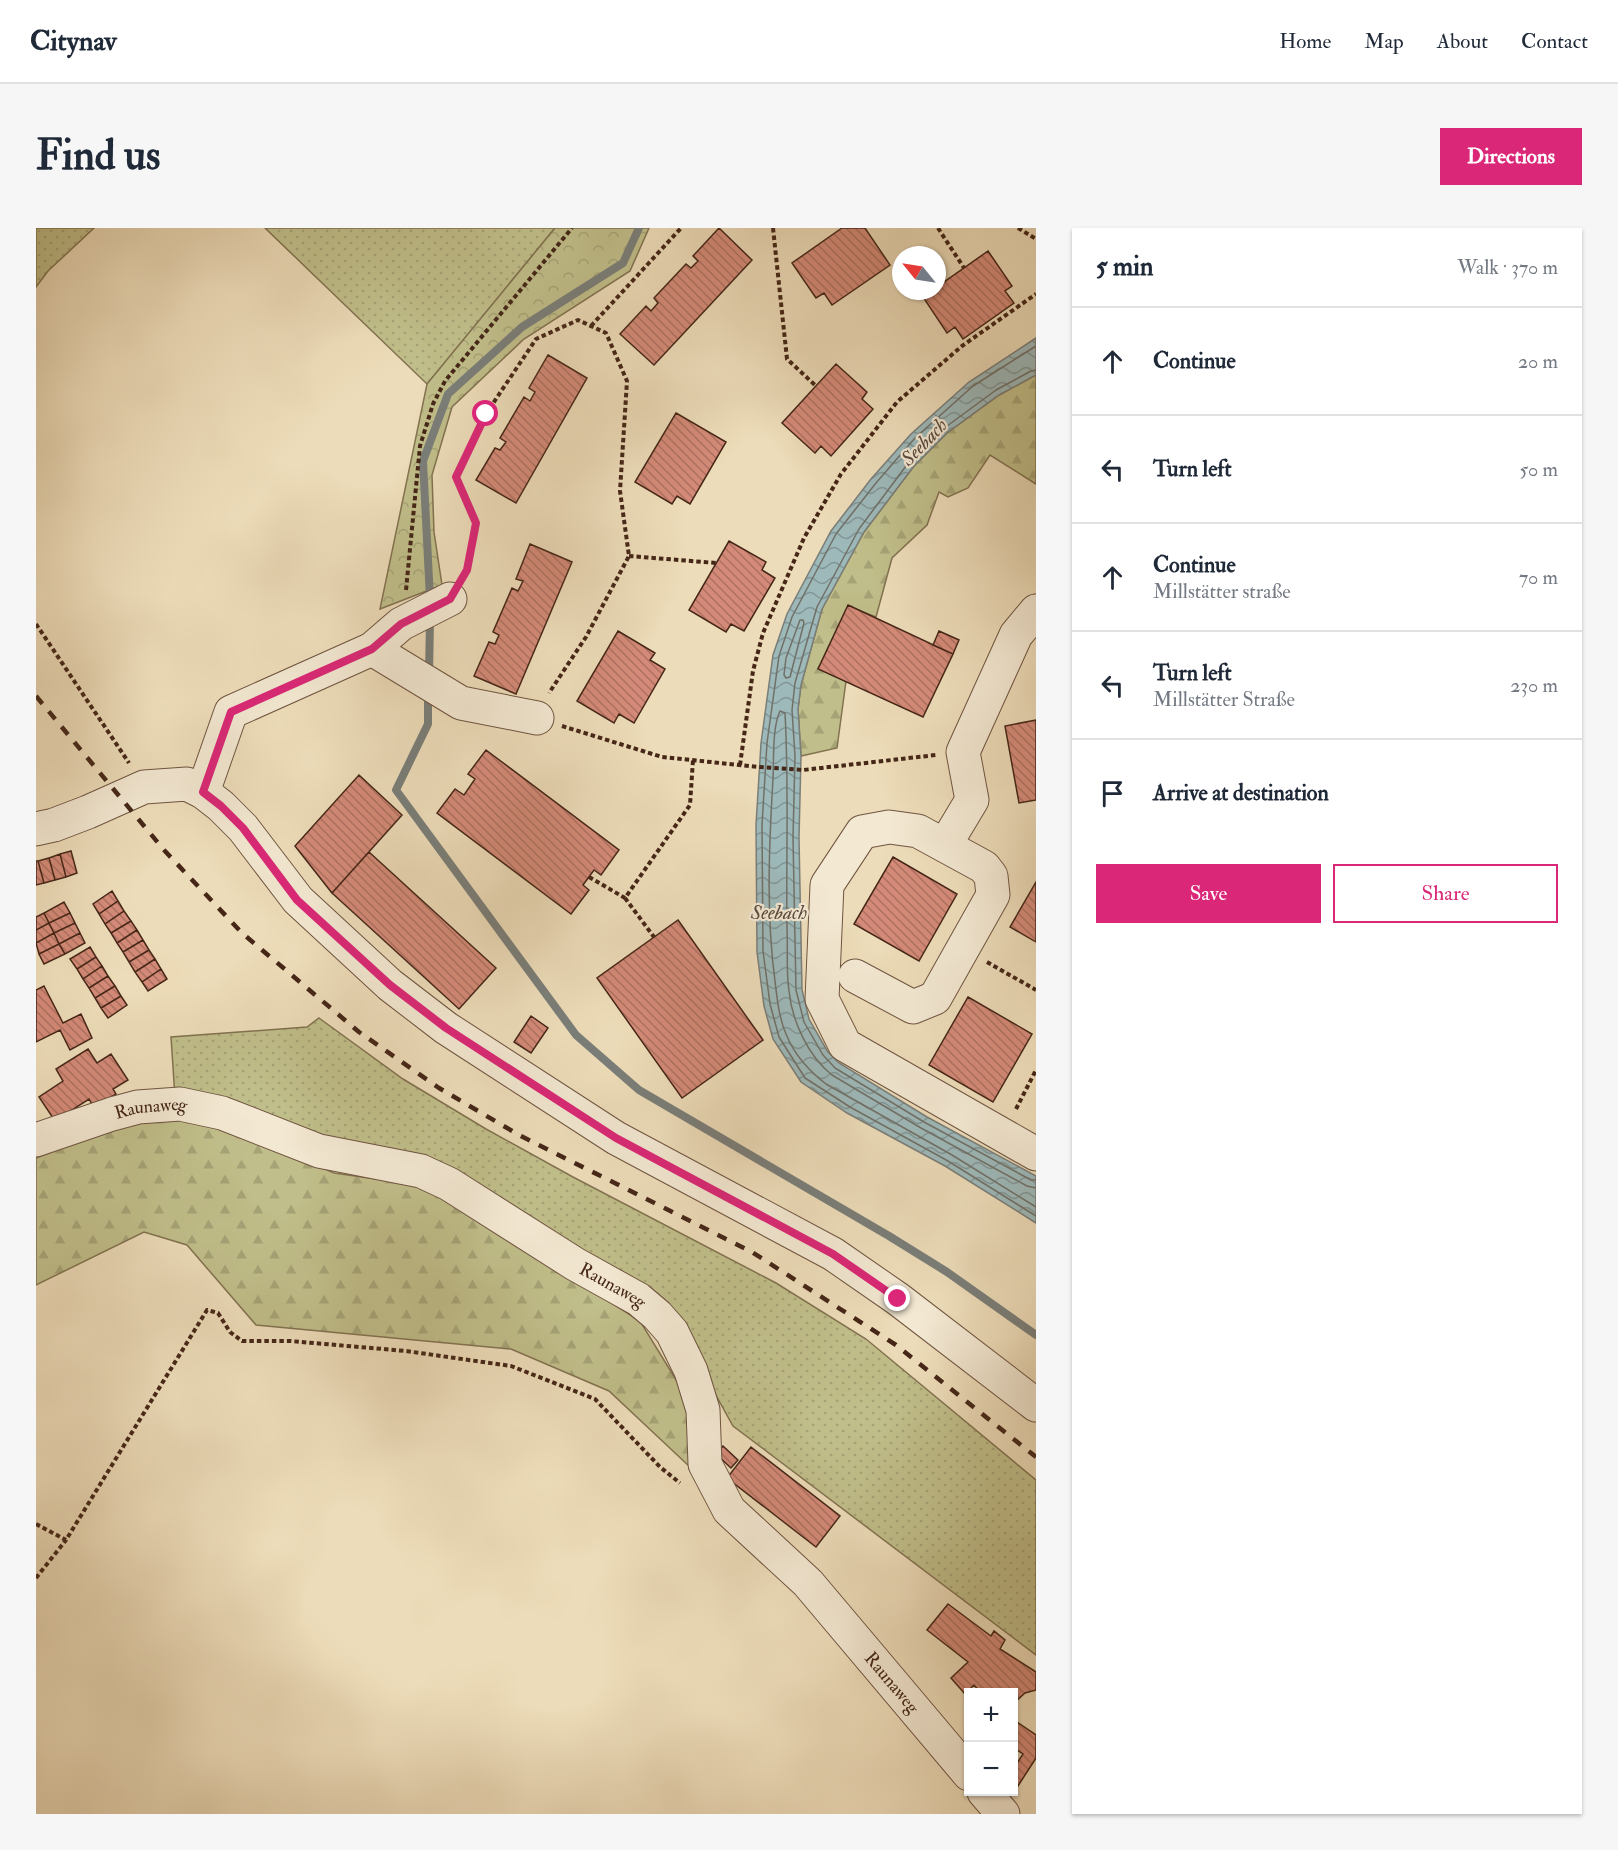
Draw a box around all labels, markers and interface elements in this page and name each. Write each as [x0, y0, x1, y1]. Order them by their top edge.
text: Citynav [30, 24, 117, 59]
text: Home [1279, 28, 1331, 55]
text: Map [1364, 28, 1404, 55]
text: About [1437, 28, 1488, 55]
text: Contact [1521, 28, 1588, 55]
button: Directions [1440, 128, 1582, 185]
text: Find us [36, 130, 160, 182]
north arrow [892, 246, 946, 300]
text: 5 min [1096, 251, 1153, 283]
text: Walk · 370 m [1457, 255, 1558, 280]
icon: ahead [1096, 345, 1129, 378]
text: Continue [1153, 347, 1236, 375]
text: 20 m [1518, 349, 1558, 374]
route start [472, 400, 498, 426]
water label: Seebach [895, 413, 953, 472]
icon: left [1096, 453, 1129, 486]
text: Turn left [1153, 455, 1232, 483]
text: 50 m [1519, 457, 1558, 482]
text: Continue [1153, 551, 1236, 579]
icon: ahead [1096, 561, 1129, 594]
text: 70 m [1519, 565, 1558, 590]
text: Millstätter straße [1153, 579, 1291, 604]
text: Turn left [1153, 659, 1232, 687]
icon: left [1096, 669, 1129, 702]
text: 230 m [1510, 673, 1558, 698]
text: Millstätter Straße [1153, 687, 1295, 712]
icon: arrive [1096, 777, 1129, 810]
text: Arrive at destination [1153, 779, 1329, 807]
button: Save [1096, 864, 1321, 923]
button: Share [1333, 864, 1558, 923]
water label: Seebach [750, 900, 807, 925]
street label: Raunaweg [112, 1092, 191, 1124]
street label: Raunaweg [575, 1257, 652, 1314]
route end [884, 1285, 910, 1311]
street label: Raunaweg [859, 1647, 925, 1719]
map controls [964, 1688, 1018, 1796]
button: + [964, 1688, 1018, 1742]
button: − [964, 1742, 1018, 1796]

